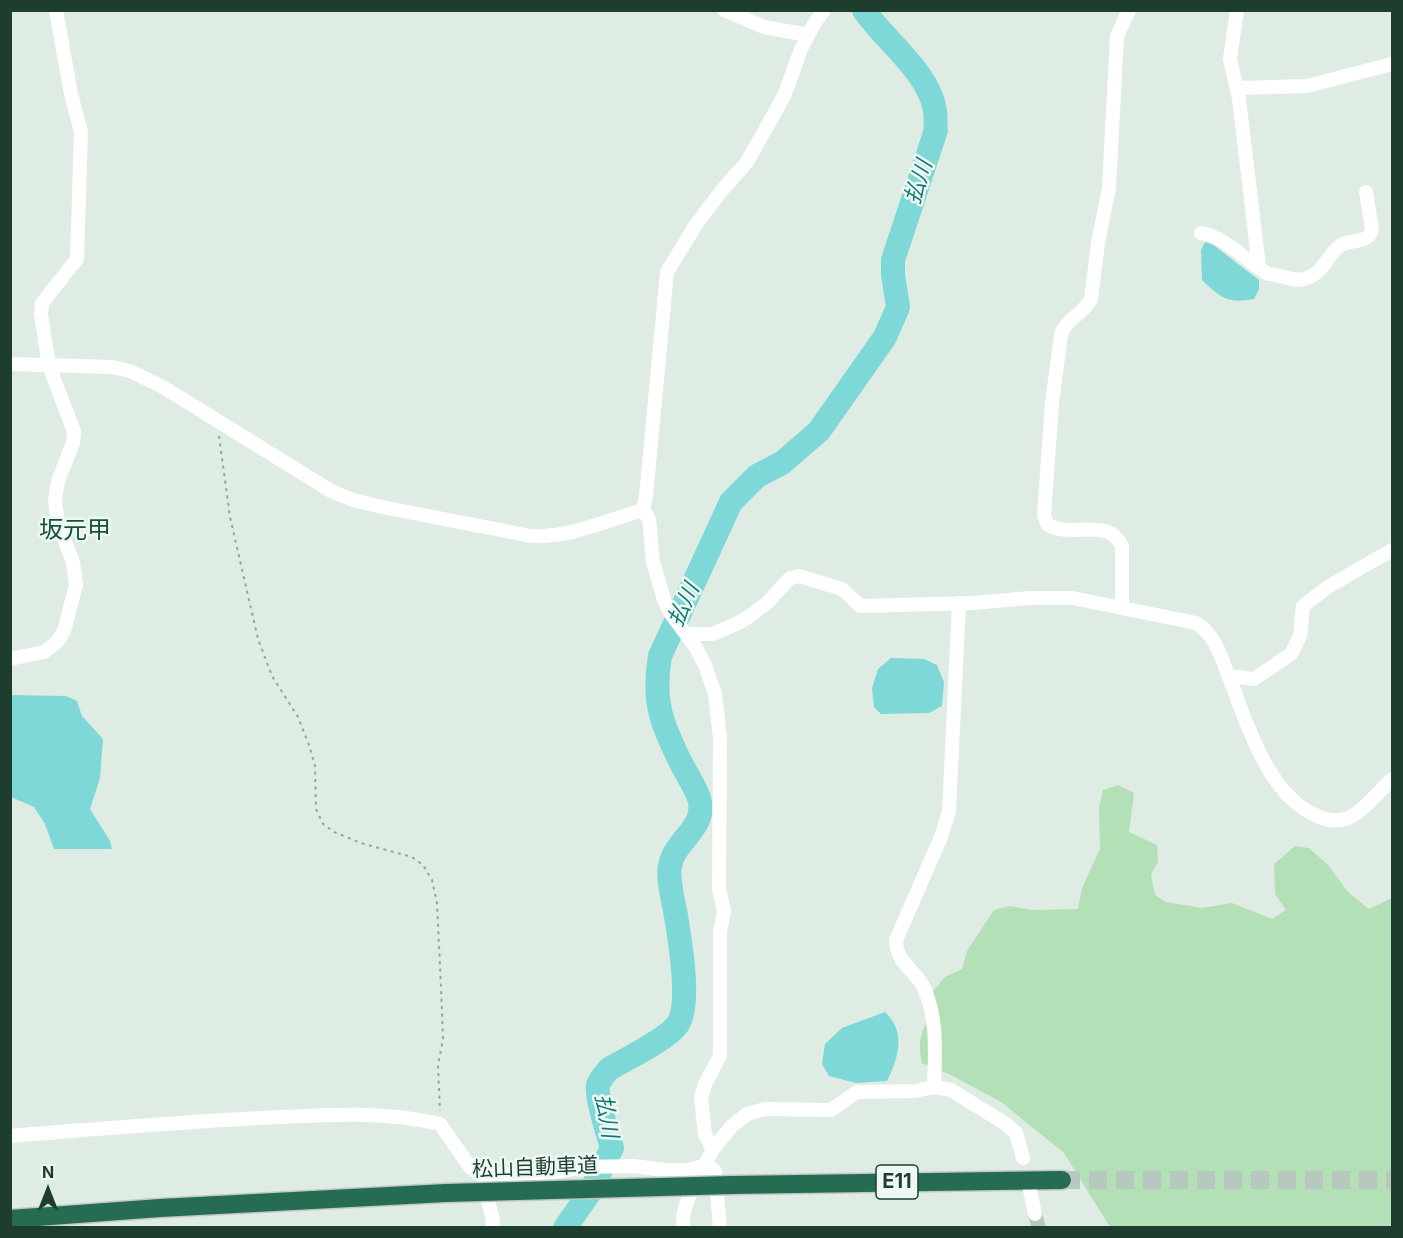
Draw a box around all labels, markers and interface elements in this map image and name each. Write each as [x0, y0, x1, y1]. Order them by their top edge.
water label: 払川 [900, 157, 938, 207]
district label: 坂元甲 [39, 517, 111, 545]
water label: 払川 [663, 579, 705, 631]
water label: 払川 [589, 1092, 623, 1140]
street label: 松山自動車道 [472, 1153, 598, 1183]
north arrow [18, 1160, 78, 1220]
text: N [42, 1162, 54, 1182]
road number: E11 [876, 1165, 918, 1199]

